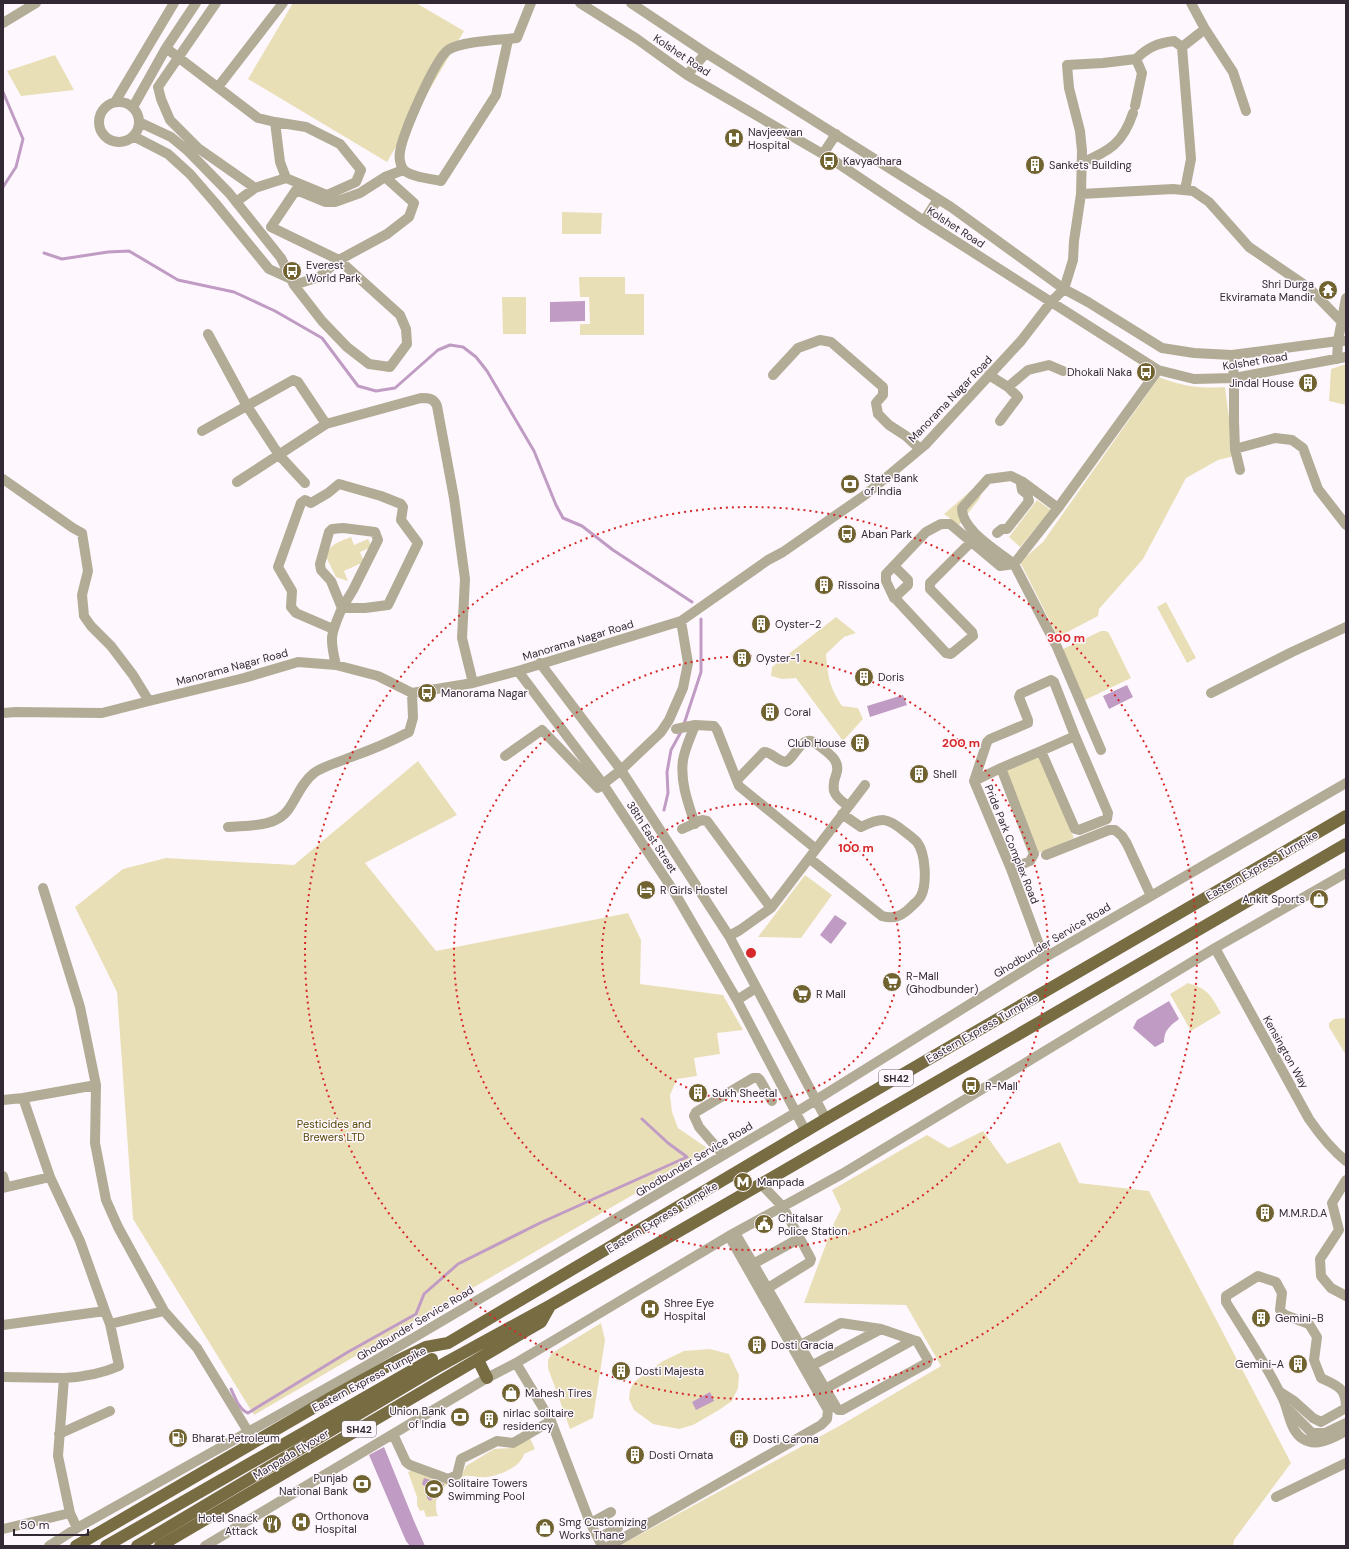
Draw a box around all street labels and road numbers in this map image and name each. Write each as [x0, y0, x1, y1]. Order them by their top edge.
street label: Kolshet Road [651, 31, 713, 79]
street label: Kolshet Road [925, 203, 987, 251]
street label: Kolshet Road [1221, 349, 1289, 373]
street label: Manorama Nagar Road [905, 353, 995, 445]
street label: Manorama Nagar Road [521, 616, 635, 664]
street label: Manorama Nagar Road [175, 645, 290, 689]
street label: Pride Park Complex Road [982, 782, 1042, 906]
street label: 38th East Street [624, 799, 680, 875]
street label: Eastern Express Turnpike [1203, 827, 1321, 903]
street label: Ghodbunder Service Road [991, 899, 1113, 980]
street label: Eastern Express Turnpike [923, 990, 1041, 1066]
street label: Kensington Way [1260, 1013, 1312, 1091]
road number: SH42 [879, 1070, 913, 1086]
street label: Ghodbunder Service Road [633, 1118, 755, 1199]
street label: Eastern Express Turnpike [604, 1178, 720, 1256]
street label: Ghodbunder Service Road [354, 1282, 476, 1363]
street label: Eastern Express Turnpike [310, 1343, 428, 1415]
road number: SH42 [342, 1421, 376, 1437]
street label: Manpada Flyover [250, 1426, 332, 1482]

